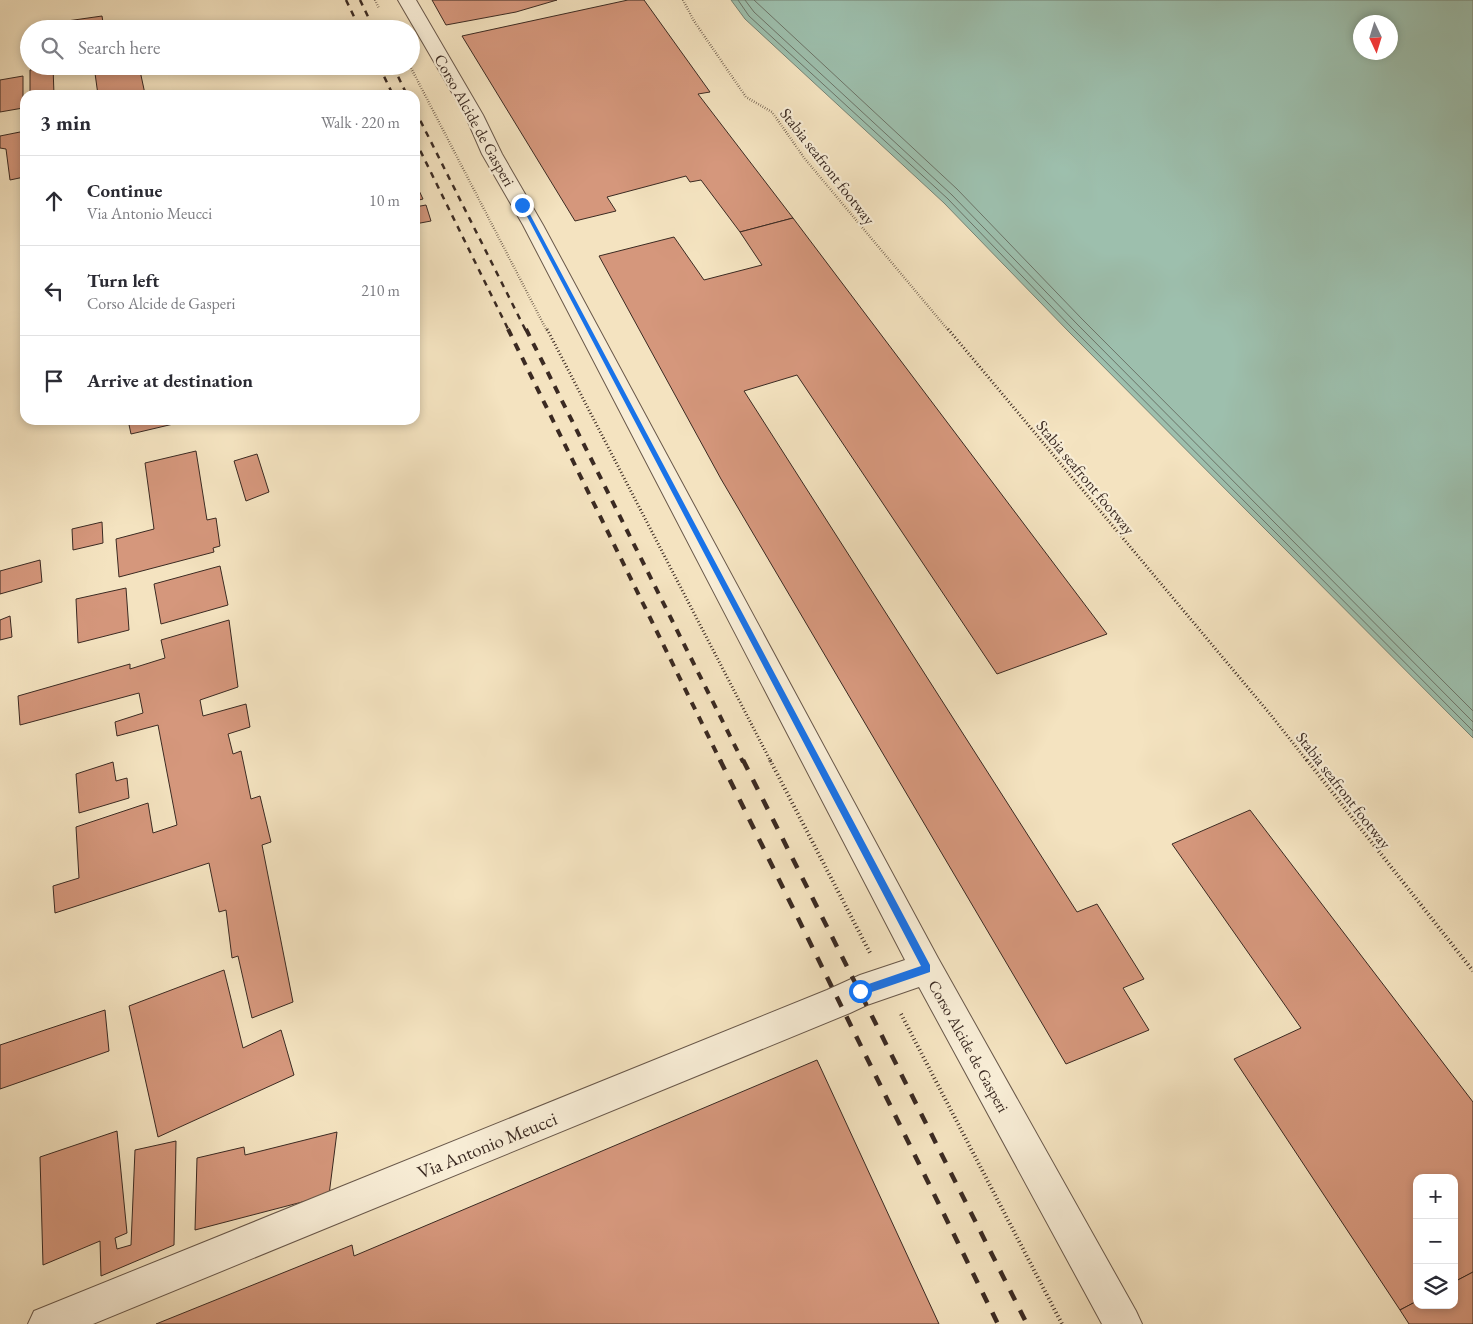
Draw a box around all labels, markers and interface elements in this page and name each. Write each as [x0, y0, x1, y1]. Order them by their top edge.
north arrow [1353, 15, 1398, 60]
search box [20, 20, 420, 75]
icon: search [38, 34, 66, 62]
text: Search here [78, 35, 160, 60]
street label: Corso Alcide de Gasperi [429, 50, 520, 190]
street label: Stabia seafront footway [775, 104, 880, 230]
text: 3 min [40, 109, 91, 136]
text: Walk · 220 m [321, 112, 400, 133]
text: Continue [87, 178, 162, 203]
icon: ahead [40, 187, 68, 215]
text: 10 m [369, 190, 400, 211]
route end [511, 194, 534, 217]
text: Via Antonio Meucci [87, 203, 212, 224]
text: Turn left [87, 268, 159, 293]
icon: left [40, 277, 68, 305]
text: 210 m [361, 280, 400, 301]
text: Corso Alcide de Gasperi [87, 293, 235, 314]
icon: arrive [40, 367, 68, 395]
text: Arrive at destination [87, 368, 253, 393]
street label: Stabia seafront footway [1032, 416, 1140, 540]
street label: Stabia seafront footway [1291, 728, 1396, 854]
street label: Corso Alcide de Gasperi [923, 976, 1014, 1116]
route start [849, 980, 872, 1003]
street label: Via Antonio Meucci [414, 1106, 561, 1185]
map controls [1413, 1174, 1458, 1309]
button: + [1413, 1174, 1458, 1219]
button: − [1413, 1219, 1458, 1264]
button: layers [1413, 1264, 1458, 1309]

